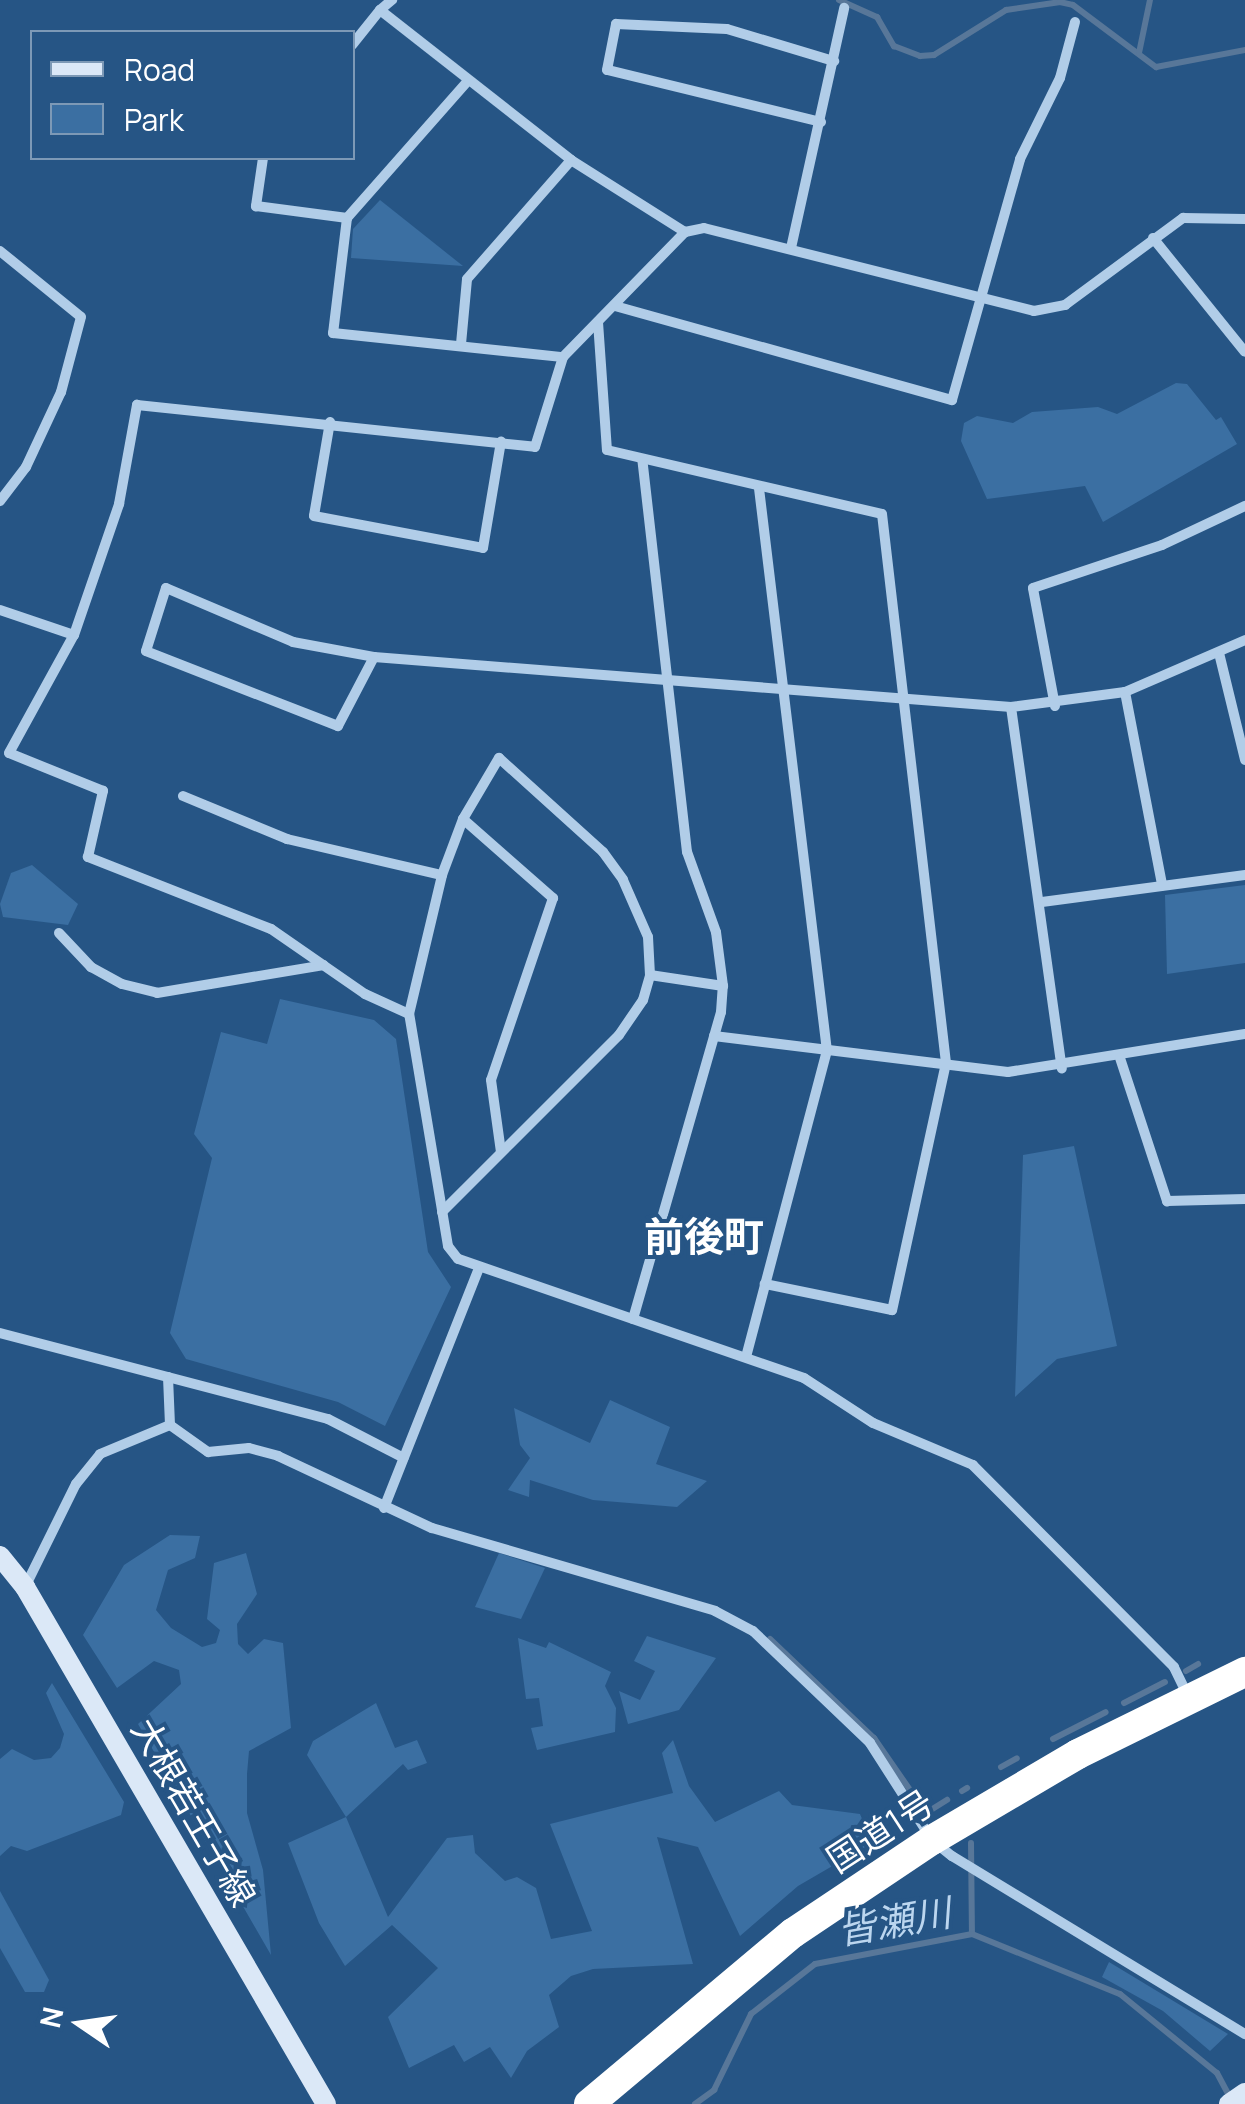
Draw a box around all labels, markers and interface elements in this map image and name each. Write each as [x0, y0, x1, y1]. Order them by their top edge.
legend [30, 30, 355, 160]
text: Road [124, 49, 195, 90]
text: Park [124, 99, 184, 140]
district label: 前後町 [644, 1212, 764, 1260]
street label: 大根若王子線 [123, 1711, 265, 1913]
street label: 国道1号 [819, 1781, 941, 1881]
water label: 皆瀬川 [834, 1889, 954, 1953]
north arrow [30, 1974, 130, 2074]
text: N [30, 2003, 72, 2031]

